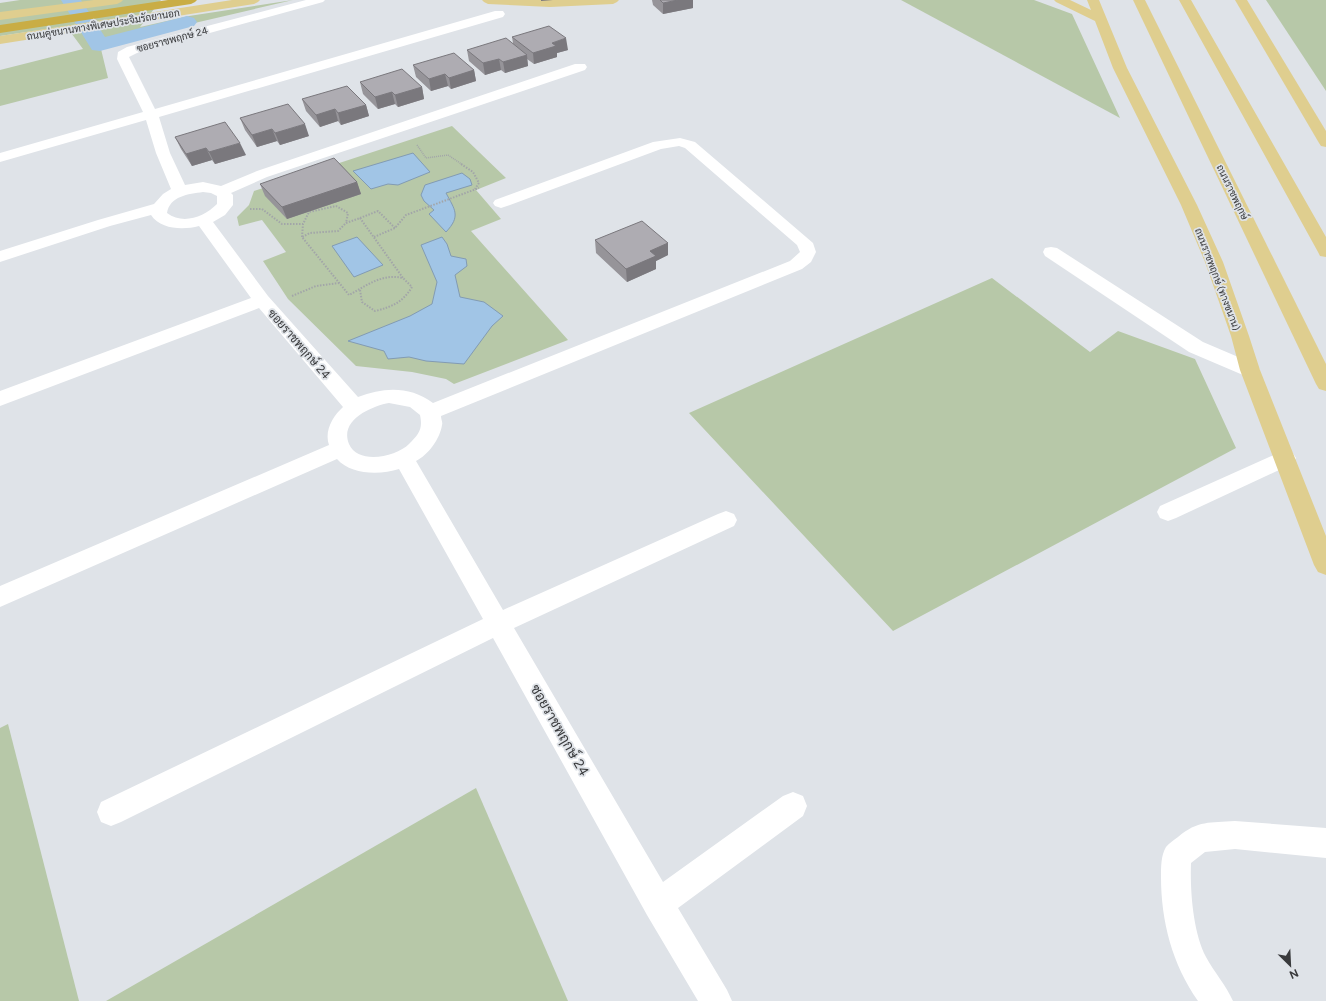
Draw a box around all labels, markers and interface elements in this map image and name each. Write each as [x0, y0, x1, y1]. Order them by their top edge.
street label: ถนนคู่ขนานทางพิเศษประจิมรัถยานอก [26, 6, 181, 44]
street label: ซอยราชพฤกษ์ 24 [135, 23, 209, 55]
street label: ถนนราชพฤกษ์ [1214, 162, 1253, 222]
street label: ถนนราชพฤกษ์ (ทางขนาน) [1192, 226, 1244, 332]
street label: ซอยราชพฤกษ์ 24 [265, 306, 334, 382]
street label: ซอยราชพฤกษ์ 24 [527, 681, 594, 779]
north arrow [1270, 945, 1310, 985]
text: N [1287, 966, 1300, 981]

